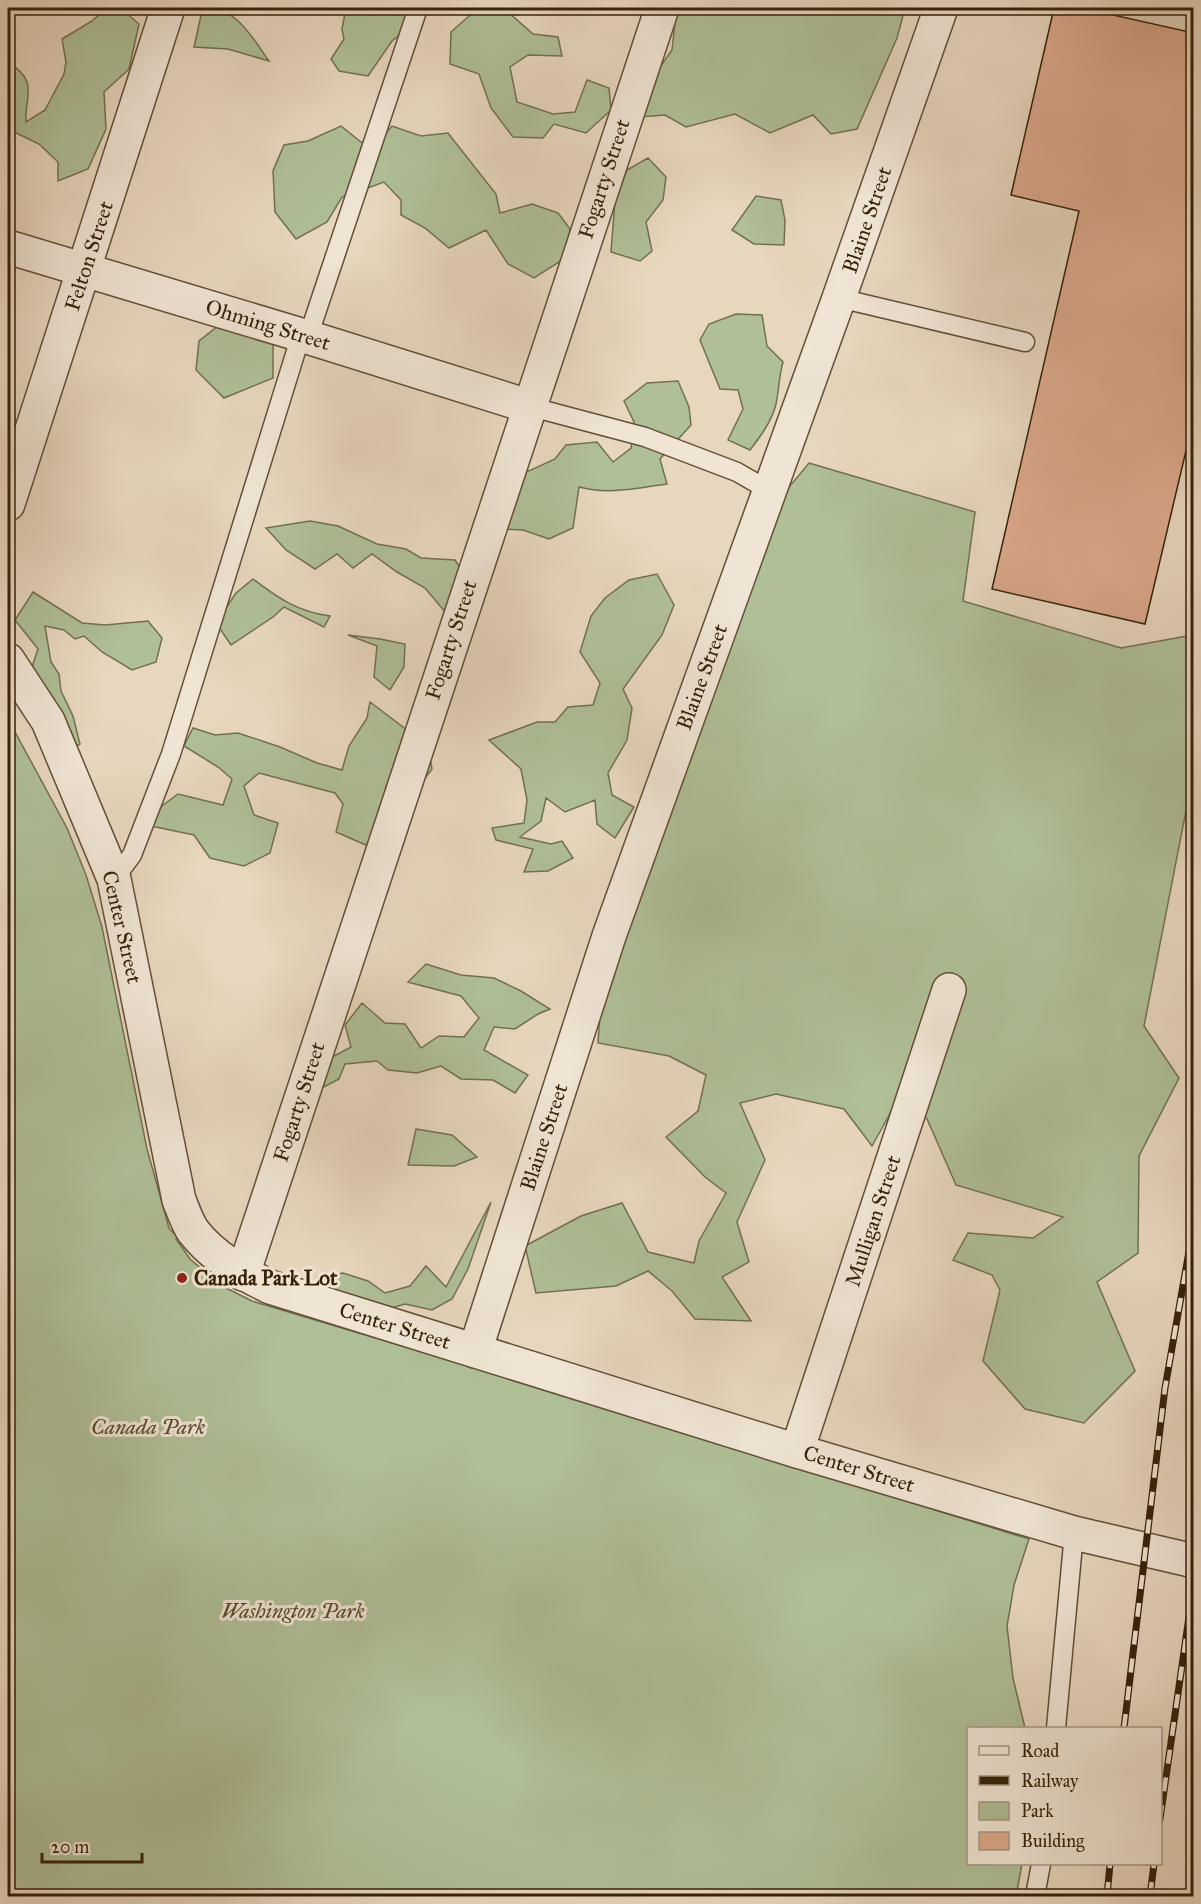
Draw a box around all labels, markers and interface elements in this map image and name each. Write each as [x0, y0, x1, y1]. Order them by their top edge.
street label: Fogarty Street [572, 115, 636, 242]
street label: Blaine Street [837, 163, 898, 277]
street label: Felton Street [59, 197, 119, 314]
street label: Ohming Street [203, 294, 334, 356]
street label: Fogarty Street [419, 576, 483, 703]
street label: Blaine Street [671, 620, 733, 734]
street label: Center Street [96, 868, 148, 987]
street label: Fogarty Street [267, 1038, 331, 1165]
street label: Blaine Street [514, 1080, 574, 1194]
street label: Mulligan Street [840, 1152, 907, 1290]
place label: Canada Park Lot [194, 1265, 338, 1291]
marker: Canada Park Lot [175, 1271, 189, 1285]
street label: Center Street [336, 1297, 454, 1355]
park label: Canada Park [91, 1414, 206, 1440]
street label: Center Street [800, 1440, 918, 1498]
park label: Washington Park [221, 1598, 365, 1624]
legend [967, 1727, 1162, 1865]
text: Road [1021, 1740, 1059, 1762]
text: Railway [1021, 1770, 1079, 1792]
text: Park [1021, 1800, 1054, 1822]
scale bar [42, 1826, 142, 1864]
text: Building [1021, 1830, 1085, 1853]
text: 20 m [51, 1836, 89, 1858]

